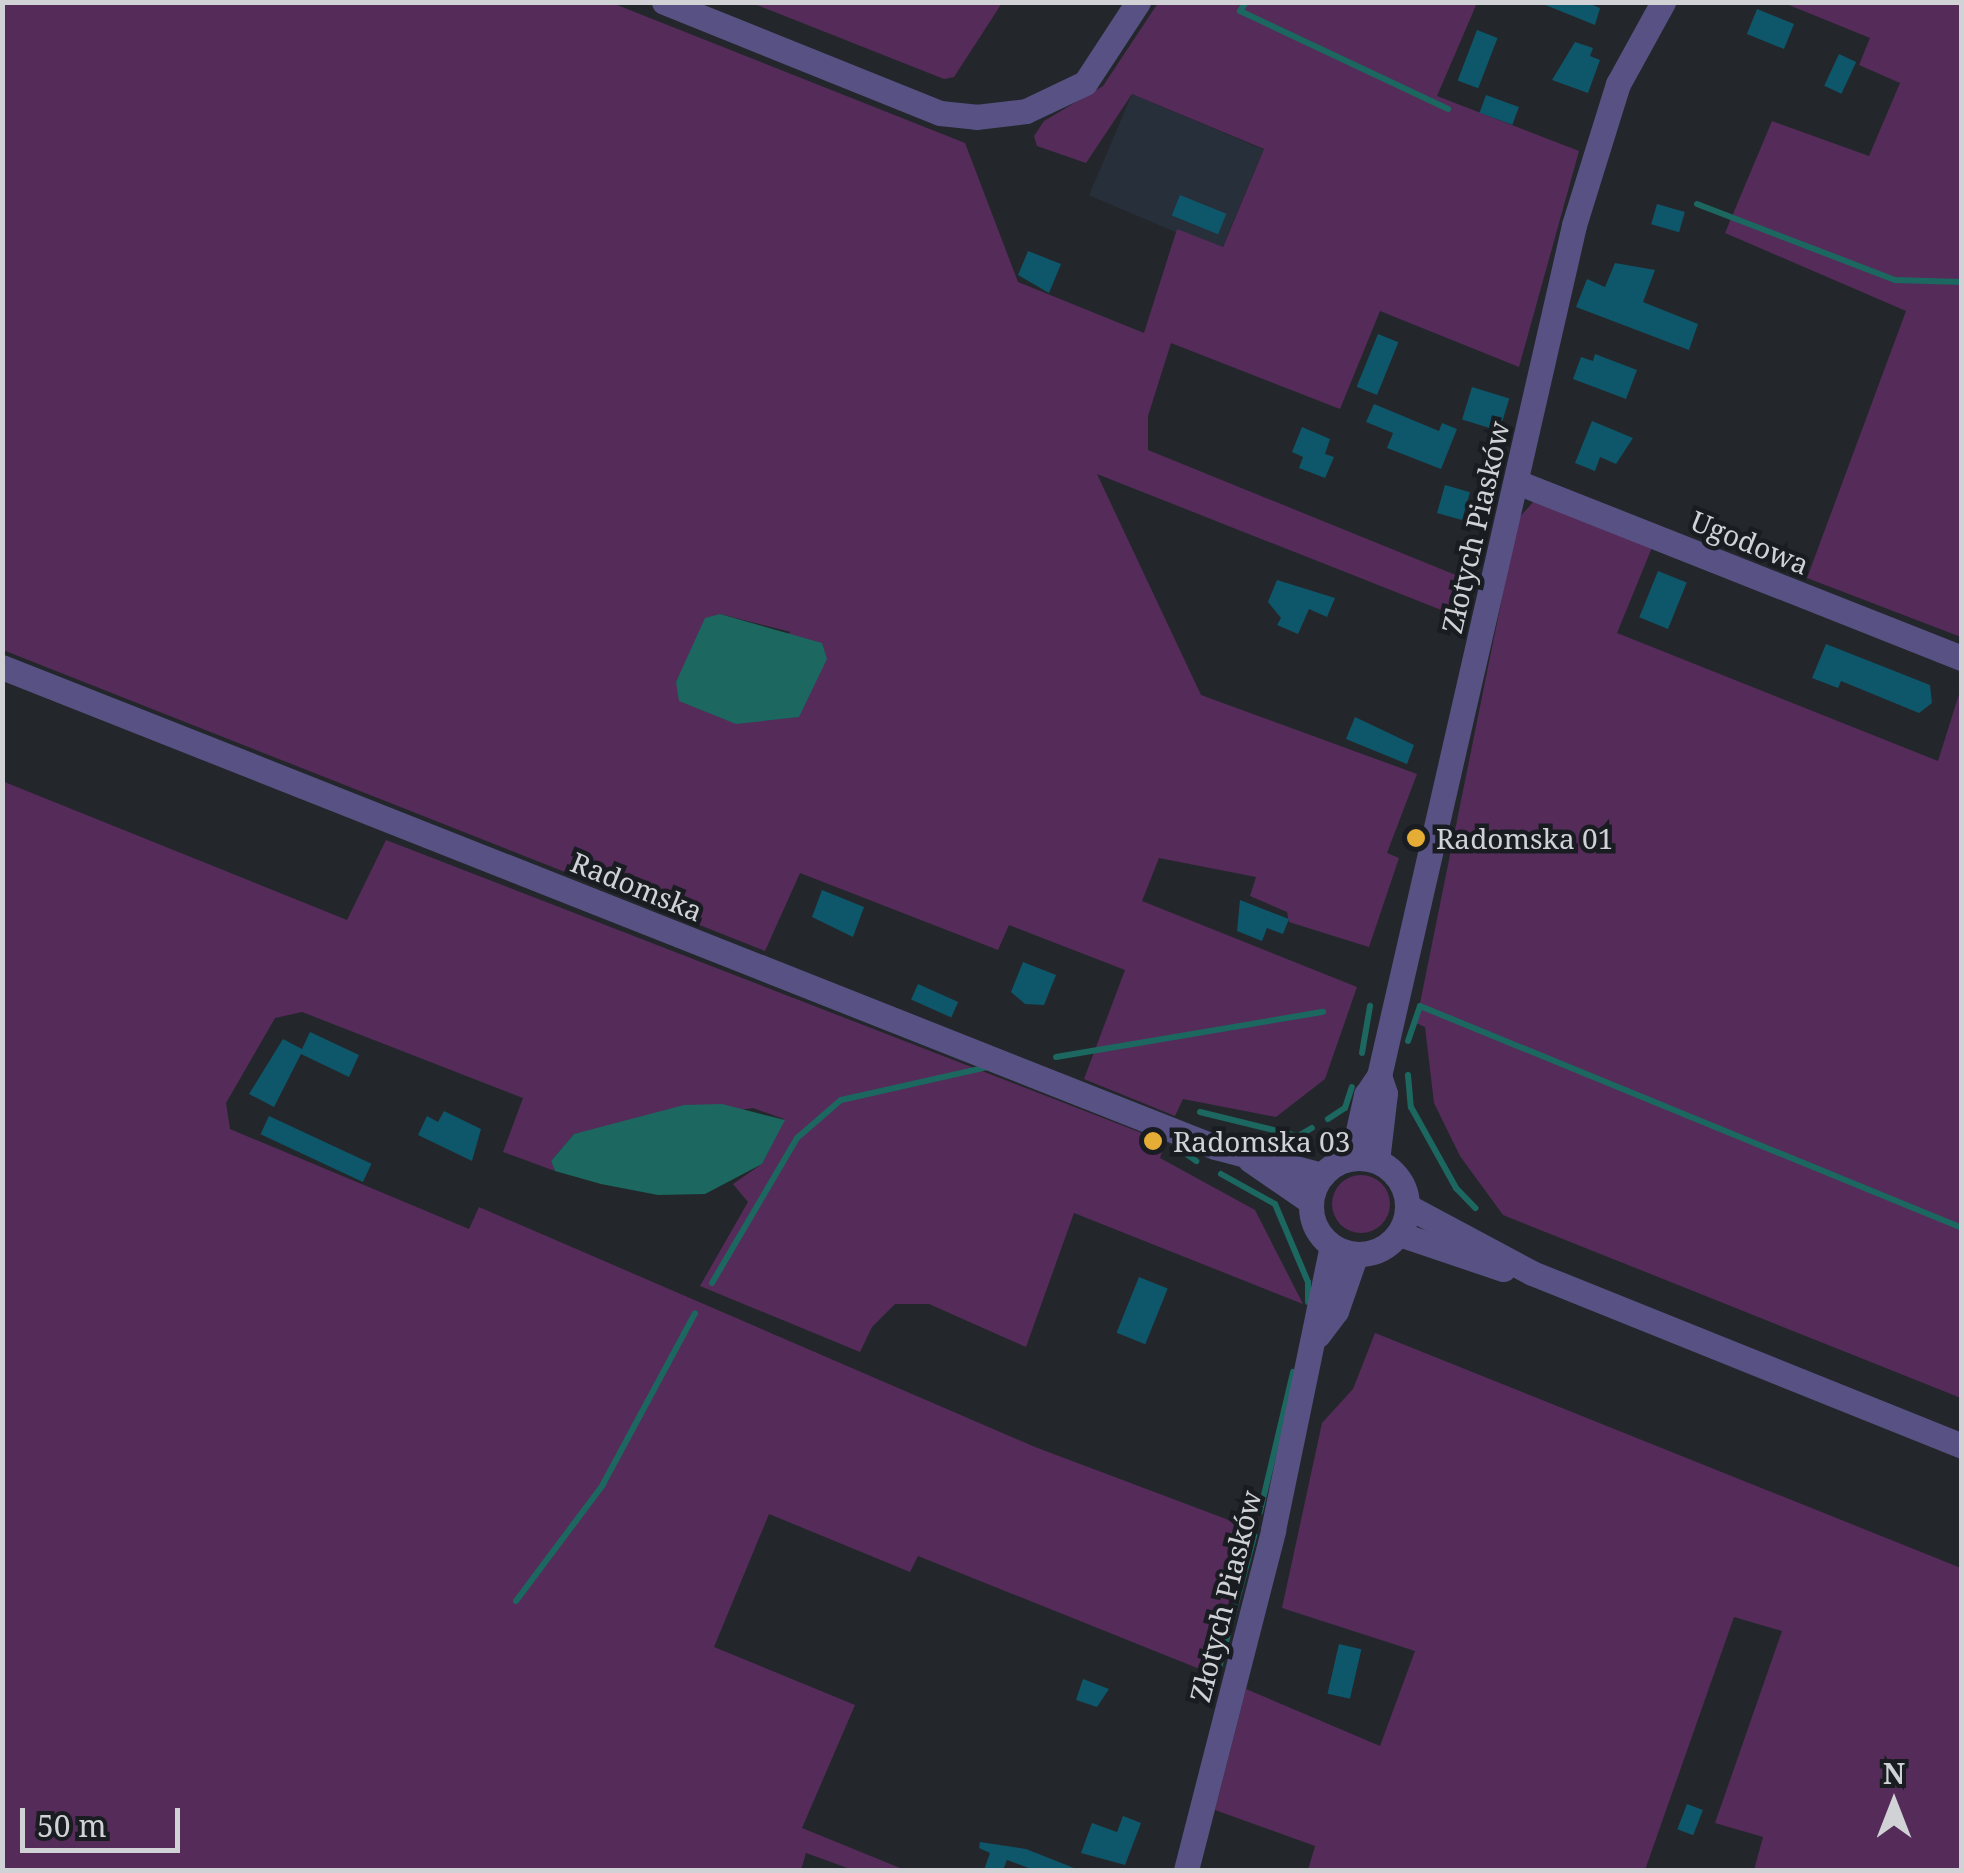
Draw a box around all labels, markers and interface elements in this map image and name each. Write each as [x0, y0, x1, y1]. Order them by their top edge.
street label: Złotych Piasków [1434, 418, 1516, 636]
street label: Ugodowa [1686, 503, 1814, 581]
place label: Radomska 01 [1436, 821, 1613, 855]
marker: Radomska 01 [1405, 827, 1427, 849]
street label: Radomska [566, 844, 708, 928]
place label: Radomska 03 [1173, 1124, 1350, 1158]
marker: Radomska 03 [1142, 1130, 1164, 1152]
street label: Złotych Piasków [1182, 1487, 1268, 1705]
north arrow [1844, 1753, 1944, 1853]
text: N [1883, 1754, 1905, 1792]
scale bar [25, 1788, 185, 1850]
text: 50 m [37, 1805, 107, 1846]

